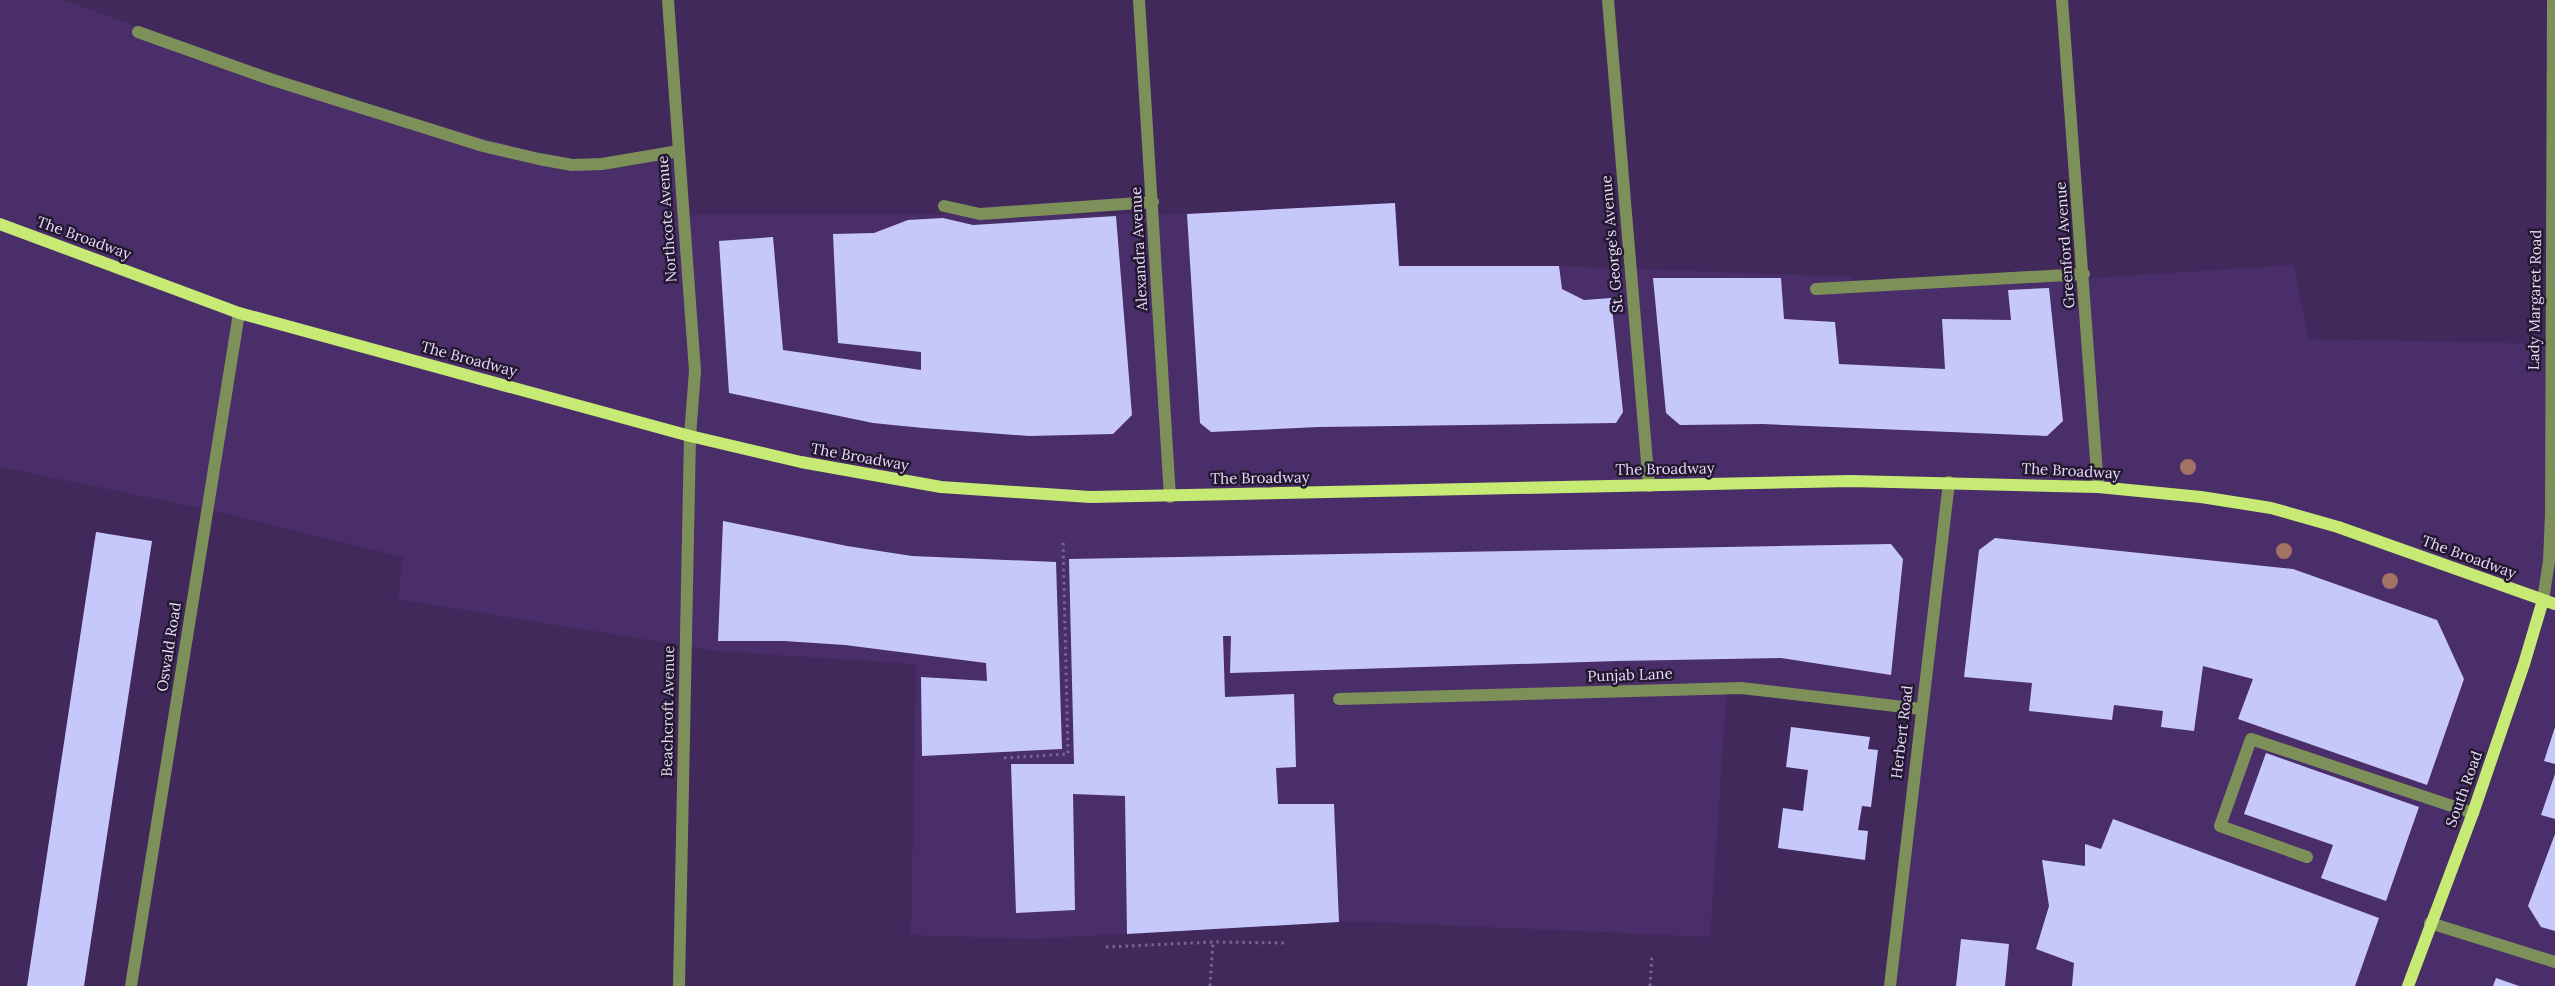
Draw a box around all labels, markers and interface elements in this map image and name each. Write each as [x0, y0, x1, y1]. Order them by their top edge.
street label: Northcote Avenue [653, 155, 680, 283]
street label: St. George's Avenue [1596, 175, 1627, 313]
street label: Greenford Avenue [2051, 181, 2078, 309]
street label: Alexandra Avenue [1126, 186, 1151, 313]
street label: The Broadway [34, 212, 134, 263]
street label: Lady Margaret Road [2524, 230, 2545, 370]
street label: The Broadway [419, 337, 520, 381]
street label: The Broadway [810, 439, 911, 474]
street label: The Broadway [1615, 458, 1715, 479]
street label: The Broadway [2021, 458, 2121, 483]
street label: The Broadway [1210, 467, 1310, 488]
street label: The Broadway [2419, 531, 2519, 582]
street label: Oswald Road [152, 601, 185, 693]
street label: Beachcroft Avenue [657, 645, 678, 777]
street label: Punjab Lane [1587, 664, 1673, 685]
street label: Herbert Road [1886, 684, 1917, 780]
street label: South Road [2441, 748, 2486, 830]

